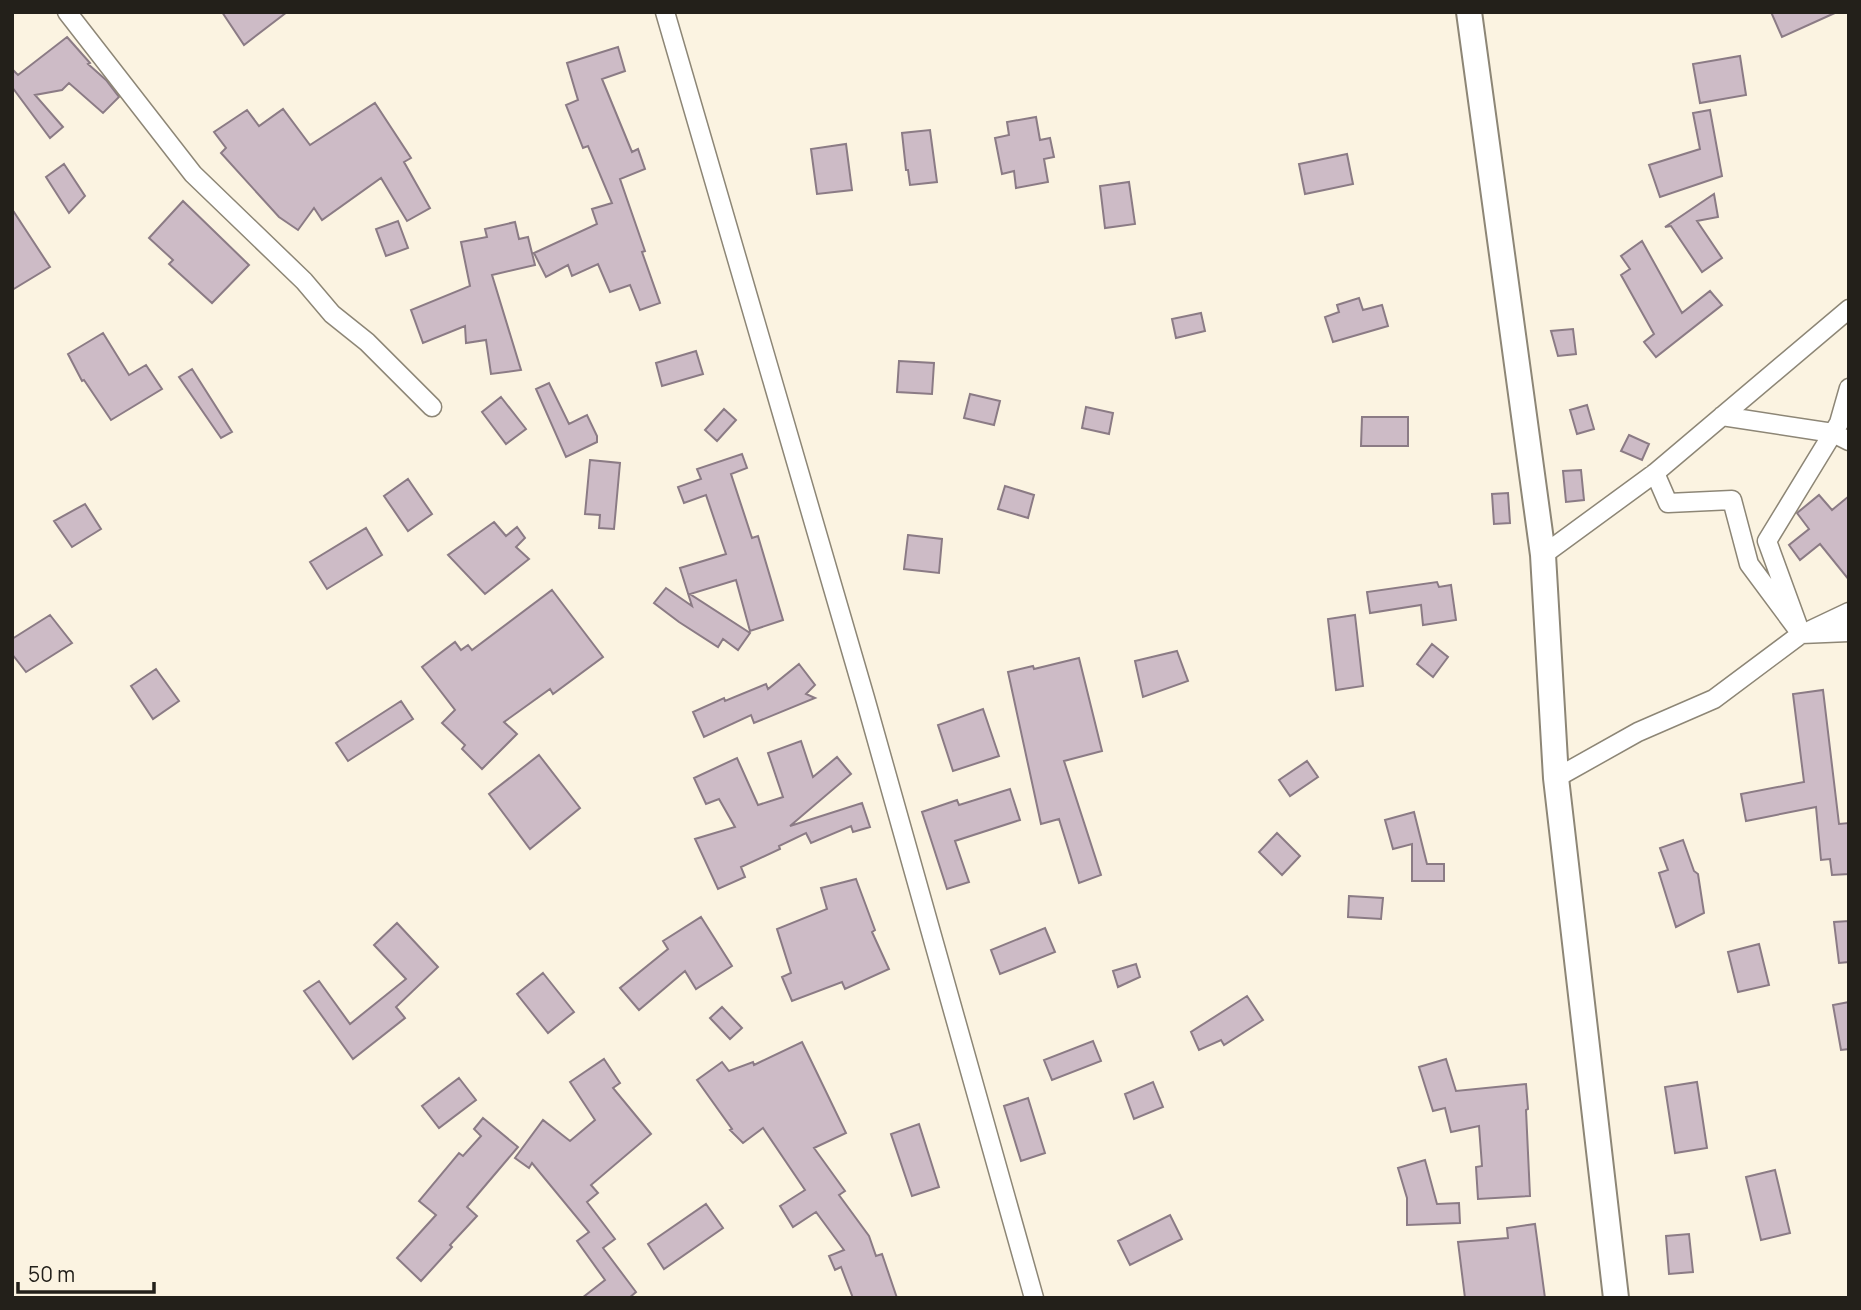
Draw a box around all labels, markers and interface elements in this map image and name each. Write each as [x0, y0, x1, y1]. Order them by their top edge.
scale bar [18, 1250, 154, 1294]
text: 50 m [28, 1260, 75, 1288]

